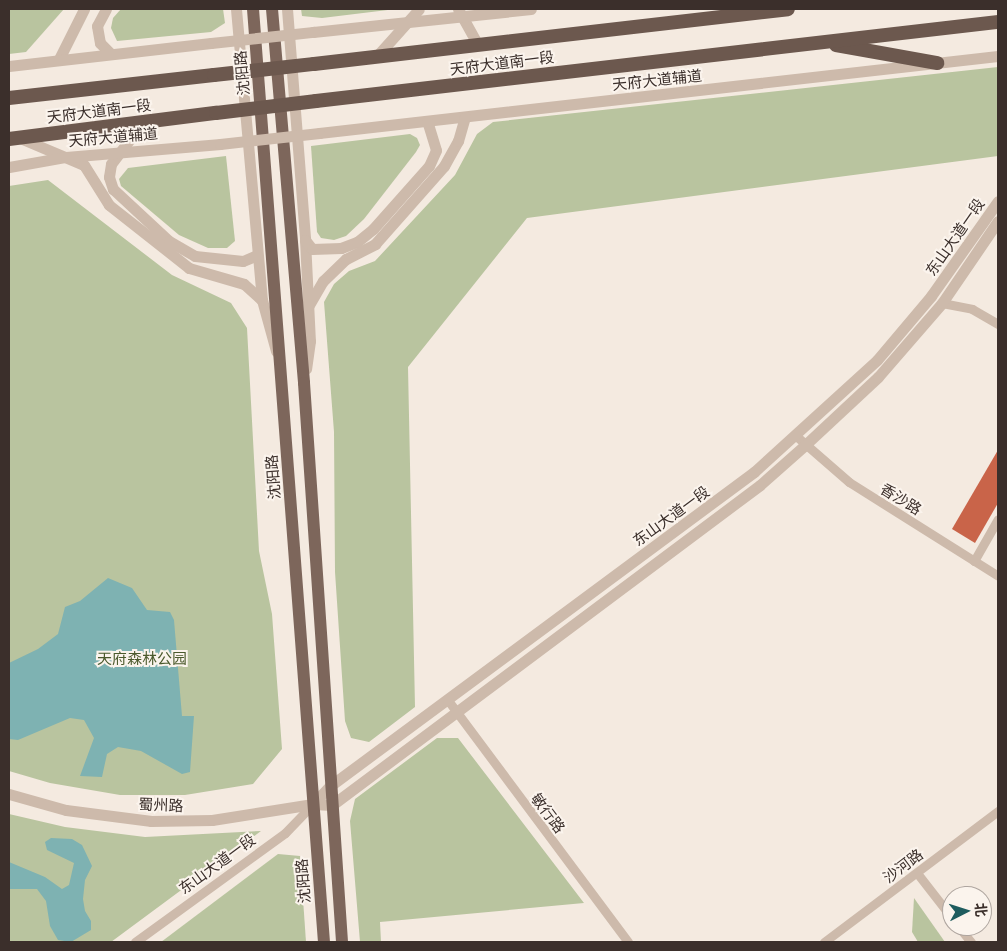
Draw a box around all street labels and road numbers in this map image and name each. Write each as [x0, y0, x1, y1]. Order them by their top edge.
street label: 天府大道南一段 [449, 48, 555, 78]
street label: 沈阳路 [231, 50, 253, 96]
street label: 天府大道辅道 [611, 66, 703, 94]
street label: 天府大道南一段 [46, 96, 152, 126]
street label: 天府大道辅道 [67, 124, 159, 150]
street label: 东山大道一段 [922, 195, 988, 279]
street label: 沈阳路 [262, 454, 284, 500]
street label: 香沙路 [877, 479, 925, 519]
street label: 东山大道一段 [629, 482, 713, 550]
street label: 敏行路 [527, 790, 569, 836]
street label: 蜀州路 [138, 795, 184, 815]
street label: 东山大道一段 [175, 830, 259, 898]
street label: 沙河路 [880, 845, 926, 887]
street label: 沈阳路 [292, 858, 314, 904]

